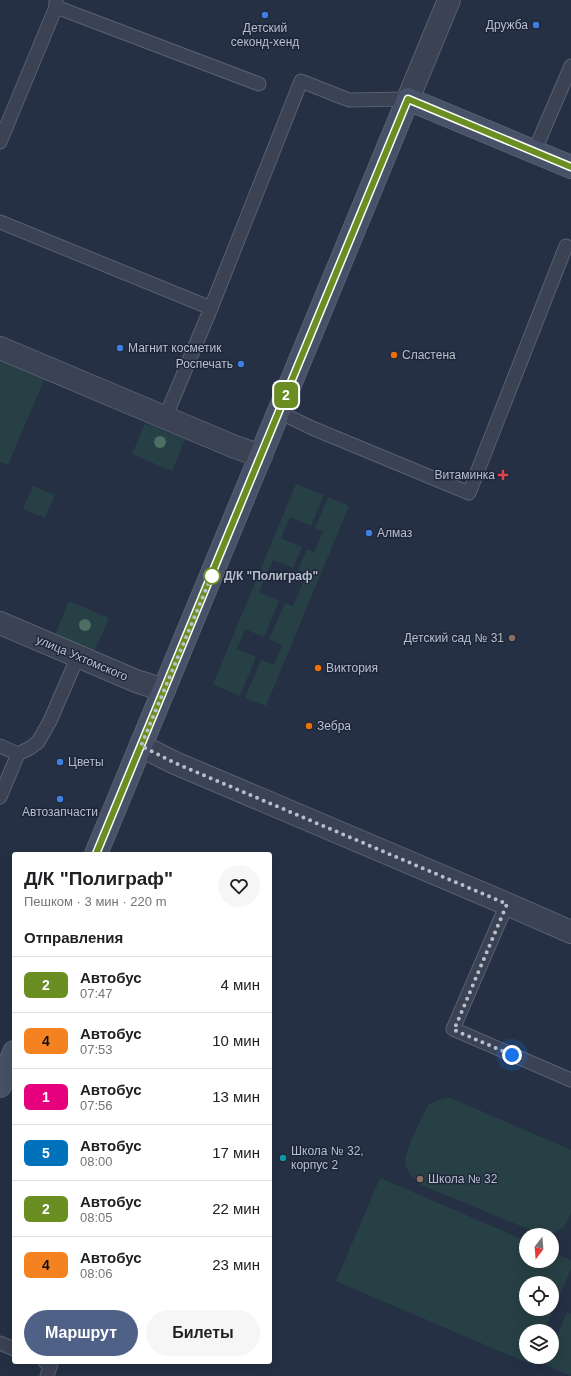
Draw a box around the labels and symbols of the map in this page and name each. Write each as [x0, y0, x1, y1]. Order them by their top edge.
marker: Детский секонд-хенд [260, 10, 270, 20]
place label: Дружба [486, 18, 528, 32]
marker: Дружба [531, 20, 541, 30]
place label: Детский секонд-хенд [231, 21, 299, 49]
place label: Магнит косметик [128, 341, 222, 355]
marker: Магнит косметик [115, 343, 125, 353]
place label: Сластена [402, 348, 456, 362]
marker: Сластена [389, 350, 399, 360]
place label: Роспечать [176, 357, 233, 371]
marker: Роспечать [236, 359, 246, 369]
line badge: 2 [273, 382, 299, 408]
place label: Витаминка [434, 468, 495, 482]
marker: Витаминка [498, 470, 508, 480]
place label: Алмаз [377, 526, 413, 540]
marker: Алмаз [364, 528, 374, 538]
marker: Д/К "Полиграф" [203, 567, 221, 585]
place label: Д/К "Полиграф" [224, 569, 318, 583]
place label: Детский сад № 31 [404, 631, 504, 645]
street label: улица Ухтомского [34, 632, 130, 684]
marker: Детский сад № 31 [507, 633, 517, 643]
place label: Виктория [326, 661, 378, 675]
marker: Виктория [313, 663, 323, 673]
place label: Зебра [317, 719, 351, 733]
marker: Зебра [304, 721, 314, 731]
place label: Цветы [68, 755, 104, 769]
marker: Цветы [55, 757, 65, 767]
marker: Автозапчасти [55, 794, 65, 804]
place label: Автозапчасти [22, 805, 98, 819]
your location [502, 1045, 522, 1065]
place label: Школа № 32, корпус 2 [291, 1144, 364, 1172]
marker: Школа № 32, корпус 2 [278, 1153, 288, 1163]
place label: Школа № 32 [428, 1172, 498, 1186]
marker: Школа № 32 [415, 1174, 425, 1184]
north arrow [519, 1228, 559, 1268]

